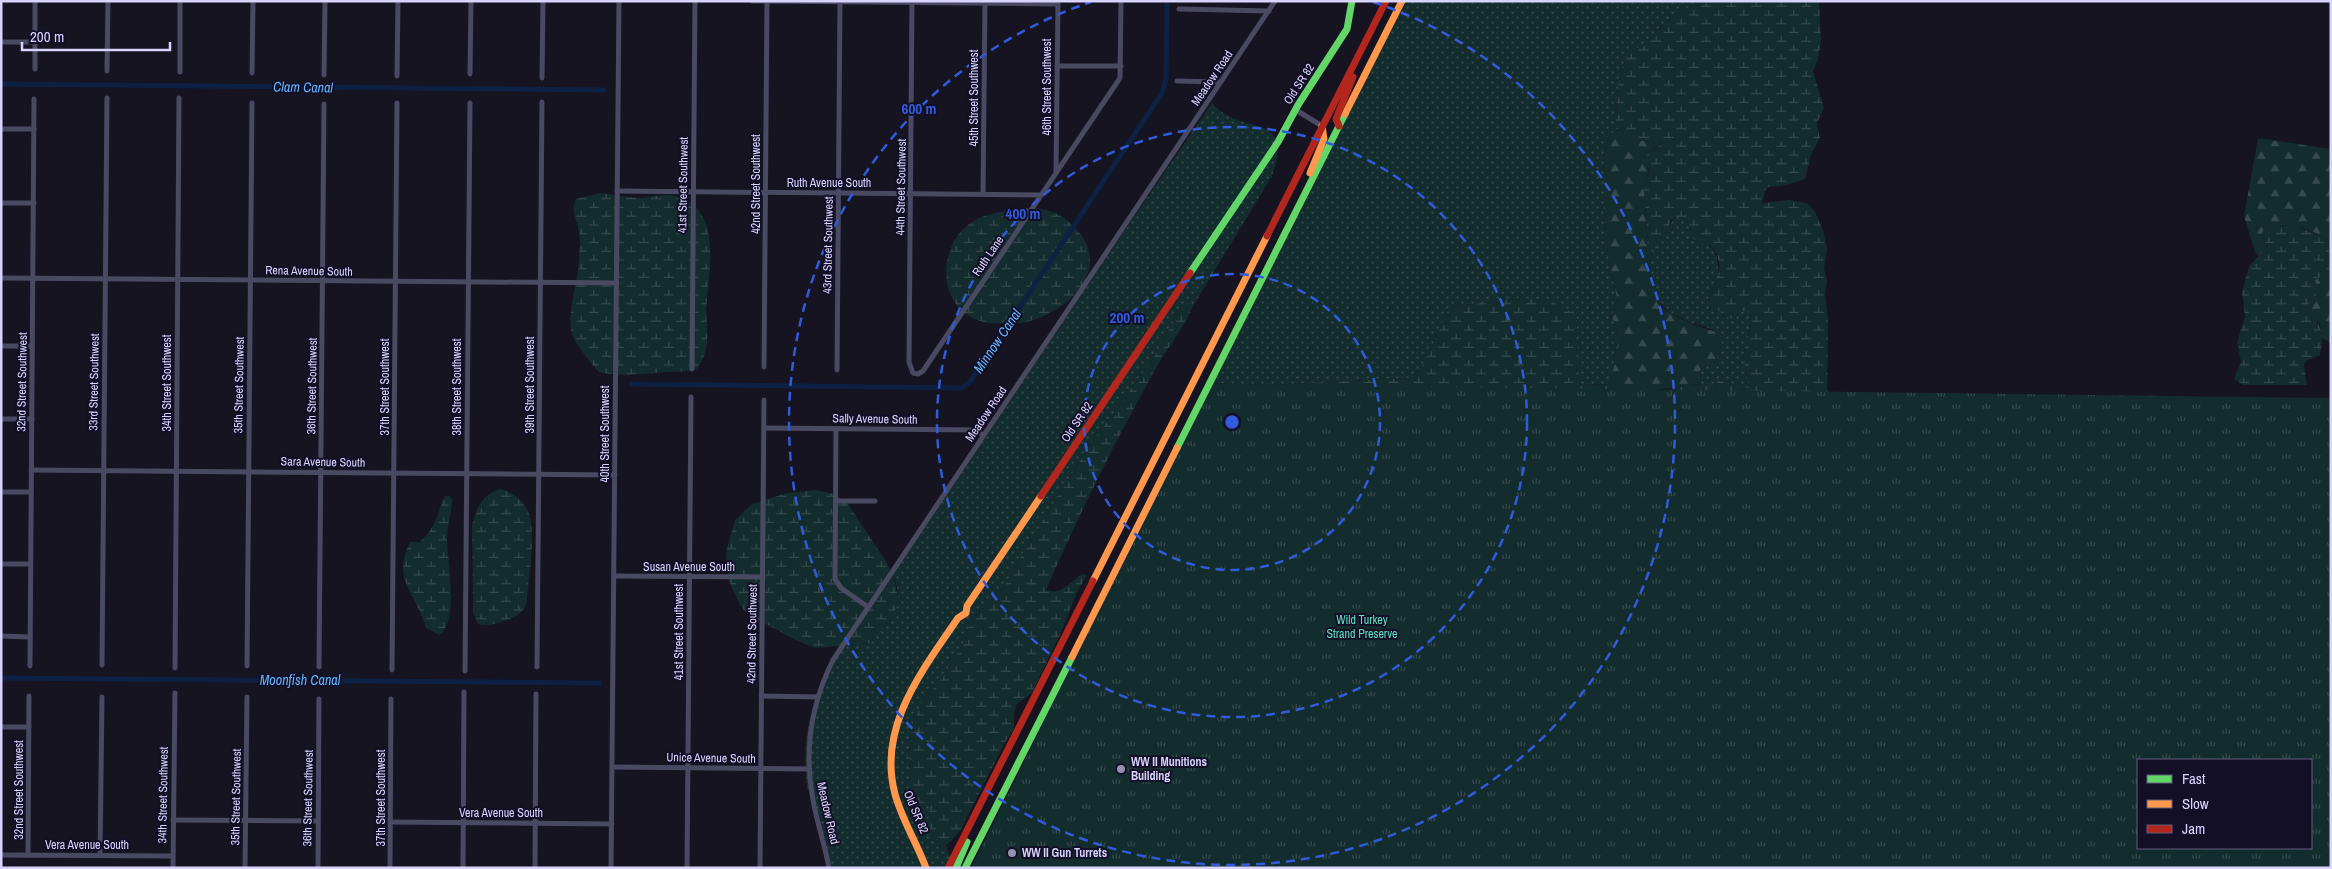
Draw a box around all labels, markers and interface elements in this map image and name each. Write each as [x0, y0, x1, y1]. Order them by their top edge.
scale bar [22, 20, 170, 52]
text: 200 m [30, 26, 64, 47]
street label: 46th Street Southwest [1039, 38, 1055, 135]
street label: Meadow Road [1188, 47, 1236, 109]
street label: 45th Street Southwest [966, 49, 982, 146]
street label: Old SR 82 [1280, 61, 1318, 107]
water label: Clam Canal [273, 77, 334, 97]
text: 600 m [902, 98, 936, 119]
street label: 42nd Street Southwest [748, 134, 764, 234]
street label: 41st Street Southwest [674, 136, 692, 233]
street label: 44th Street Southwest [892, 138, 910, 236]
street label: Ruth Avenue South [787, 175, 871, 191]
street label: 43rd Street Southwest [819, 196, 837, 294]
text: 400 m [1006, 203, 1040, 224]
street label: Ruth Lane [969, 233, 1007, 279]
street label: Rena Avenue South [265, 262, 353, 280]
water label: Minnow Canal [969, 305, 1025, 376]
text: 200 m [1110, 307, 1144, 328]
street label: 32nd Street Southwest [13, 332, 31, 432]
street label: 33rd Street Southwest [85, 333, 103, 431]
street label: 34th Street Southwest [159, 334, 175, 431]
street label: 35th Street Southwest [230, 336, 248, 434]
street label: 39th Street Southwest [522, 336, 538, 433]
street label: 36th Street Southwest [303, 337, 321, 435]
street label: 37th Street Southwest [377, 338, 393, 435]
street label: 38th Street Southwest [449, 338, 465, 435]
street label: Meadow Road [962, 383, 1010, 445]
street label: 40th Street Southwest [597, 385, 613, 482]
street label: Old SR 82 [1058, 399, 1096, 445]
street label: Sally Avenue South [832, 410, 918, 428]
centre of rings [1223, 413, 1241, 431]
street label: Sara Avenue South [281, 453, 365, 471]
street label: Susan Avenue South [643, 559, 735, 575]
street label: 41st Street Southwest [671, 584, 687, 680]
street label: 42nd Street Southwest [743, 584, 761, 684]
park label: Wild Turkey Strand Preserve [1326, 612, 1398, 642]
water label: Moonfish Canal [260, 671, 341, 689]
street label: 32nd Street Southwest [11, 740, 27, 840]
street label: 34th Street Southwest [154, 746, 172, 844]
street label: 35th Street Southwest [227, 748, 245, 846]
street label: 36th Street Southwest [299, 749, 317, 847]
street label: 37th Street Southwest [373, 749, 389, 846]
street label: Unice Avenue South [666, 749, 756, 767]
place label: WW II Munitions Building [1131, 754, 1208, 784]
legend [2137, 759, 2312, 849]
marker: WW II Munitions Building [1115, 763, 1127, 775]
text: Fast [2182, 768, 2206, 789]
street label: Meadow Road [813, 780, 843, 846]
street label: Old SR 82 [900, 788, 932, 836]
text: Slow [2182, 793, 2209, 814]
street label: Vera Avenue South [459, 805, 543, 821]
text: Jam [2182, 818, 2205, 839]
street label: Vera Avenue South [45, 837, 129, 853]
place label: WW II Gun Turrets [1022, 845, 1108, 861]
marker: WW II Gun Turrets [1006, 847, 1018, 859]

